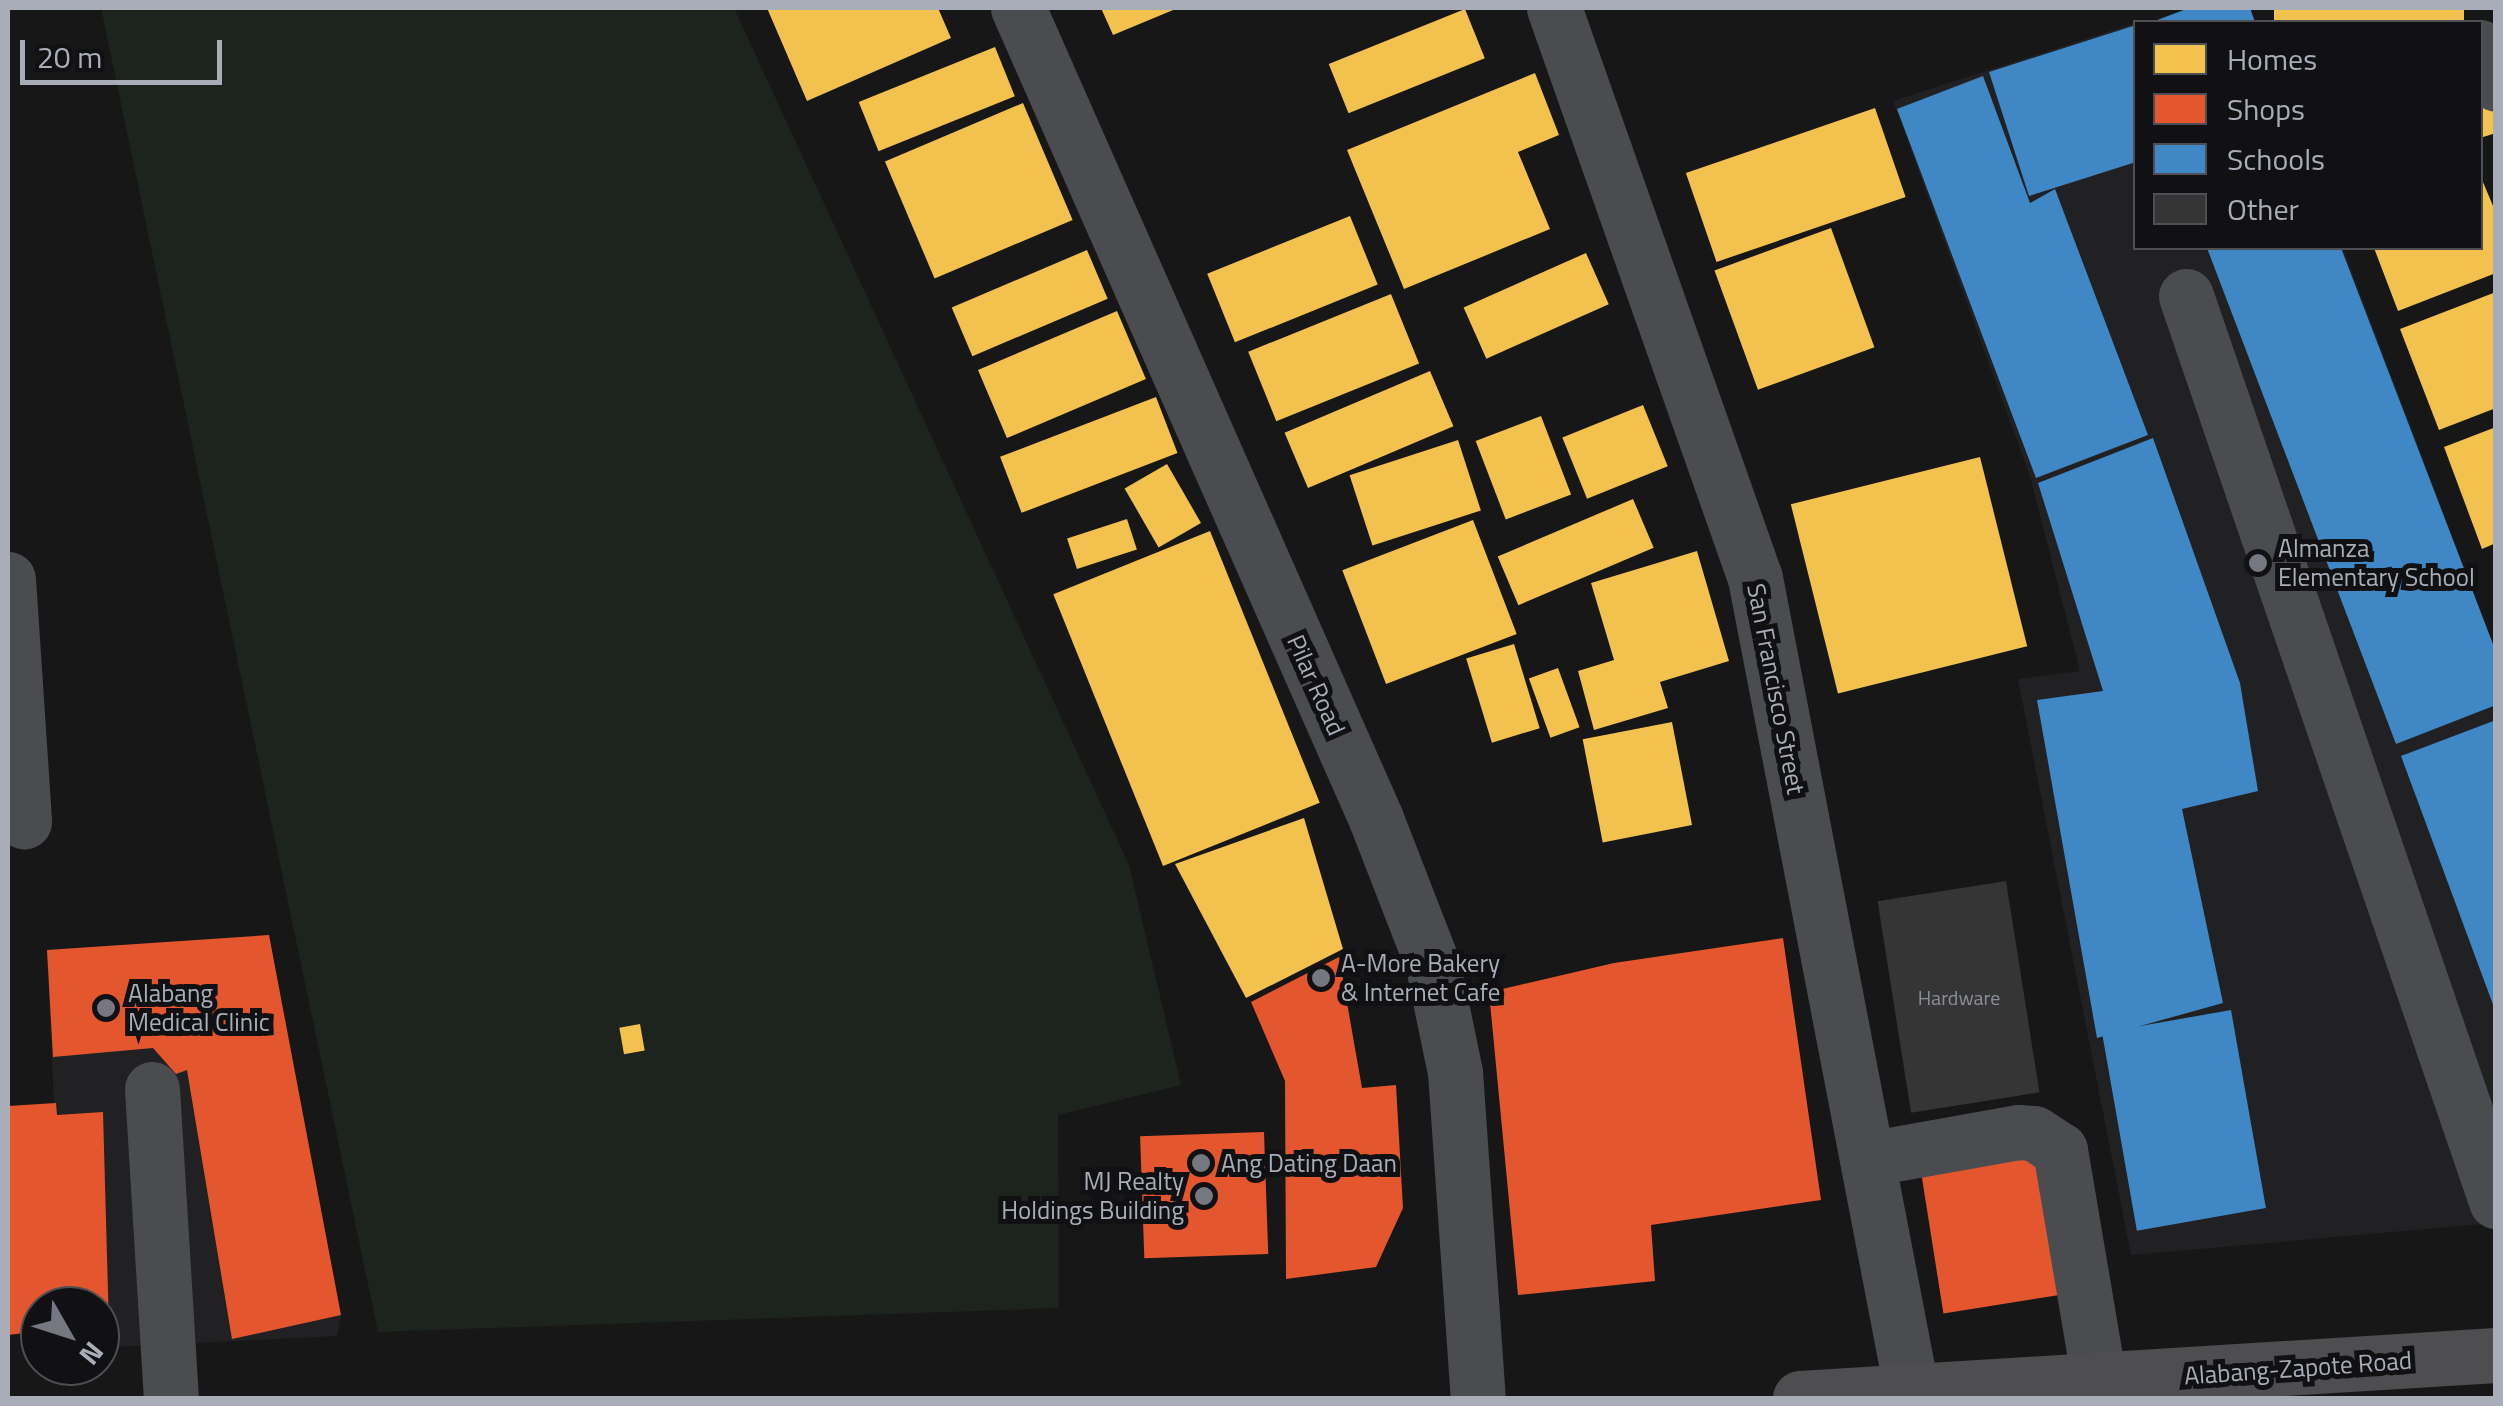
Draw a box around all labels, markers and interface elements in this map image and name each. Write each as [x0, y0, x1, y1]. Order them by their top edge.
scale bar [25, 20, 228, 82]
legend [2133, 20, 2483, 250]
text: 20 m [37, 34, 102, 80]
text: Homes [2227, 36, 2317, 82]
text: Shops [2227, 86, 2305, 132]
text: Schools [2227, 136, 2325, 182]
text: Other [2227, 186, 2299, 232]
place label: Almanza Elementary School [2278, 534, 2475, 593]
marker: Almanza Elementary School [2247, 552, 2269, 574]
street label: San Francisco Street [1741, 581, 1811, 797]
street label: Pilar Road [1281, 630, 1351, 740]
place label: A-More Bakery & Internet Cafe [1341, 949, 1500, 1008]
marker: A-More Bakery & Internet Cafe [1310, 967, 1332, 989]
place label: Alabang Medical Clinic [128, 979, 270, 1038]
house number: Hardware [1918, 985, 2000, 1009]
marker: Alabang Medical Clinic [93, 995, 119, 1021]
place label: Ang Dating Daan [1221, 1148, 1397, 1178]
marker: Ang Dating Daan [1190, 1152, 1212, 1174]
place label: MJ Realty Holdings Building [1001, 1167, 1184, 1226]
marker: MJ Realty Holdings Building [1193, 1185, 1215, 1207]
north arrow [20, 1286, 120, 1386]
text: N [69, 1333, 115, 1375]
street label: Alabang-Zapote Road [2183, 1345, 2413, 1391]

